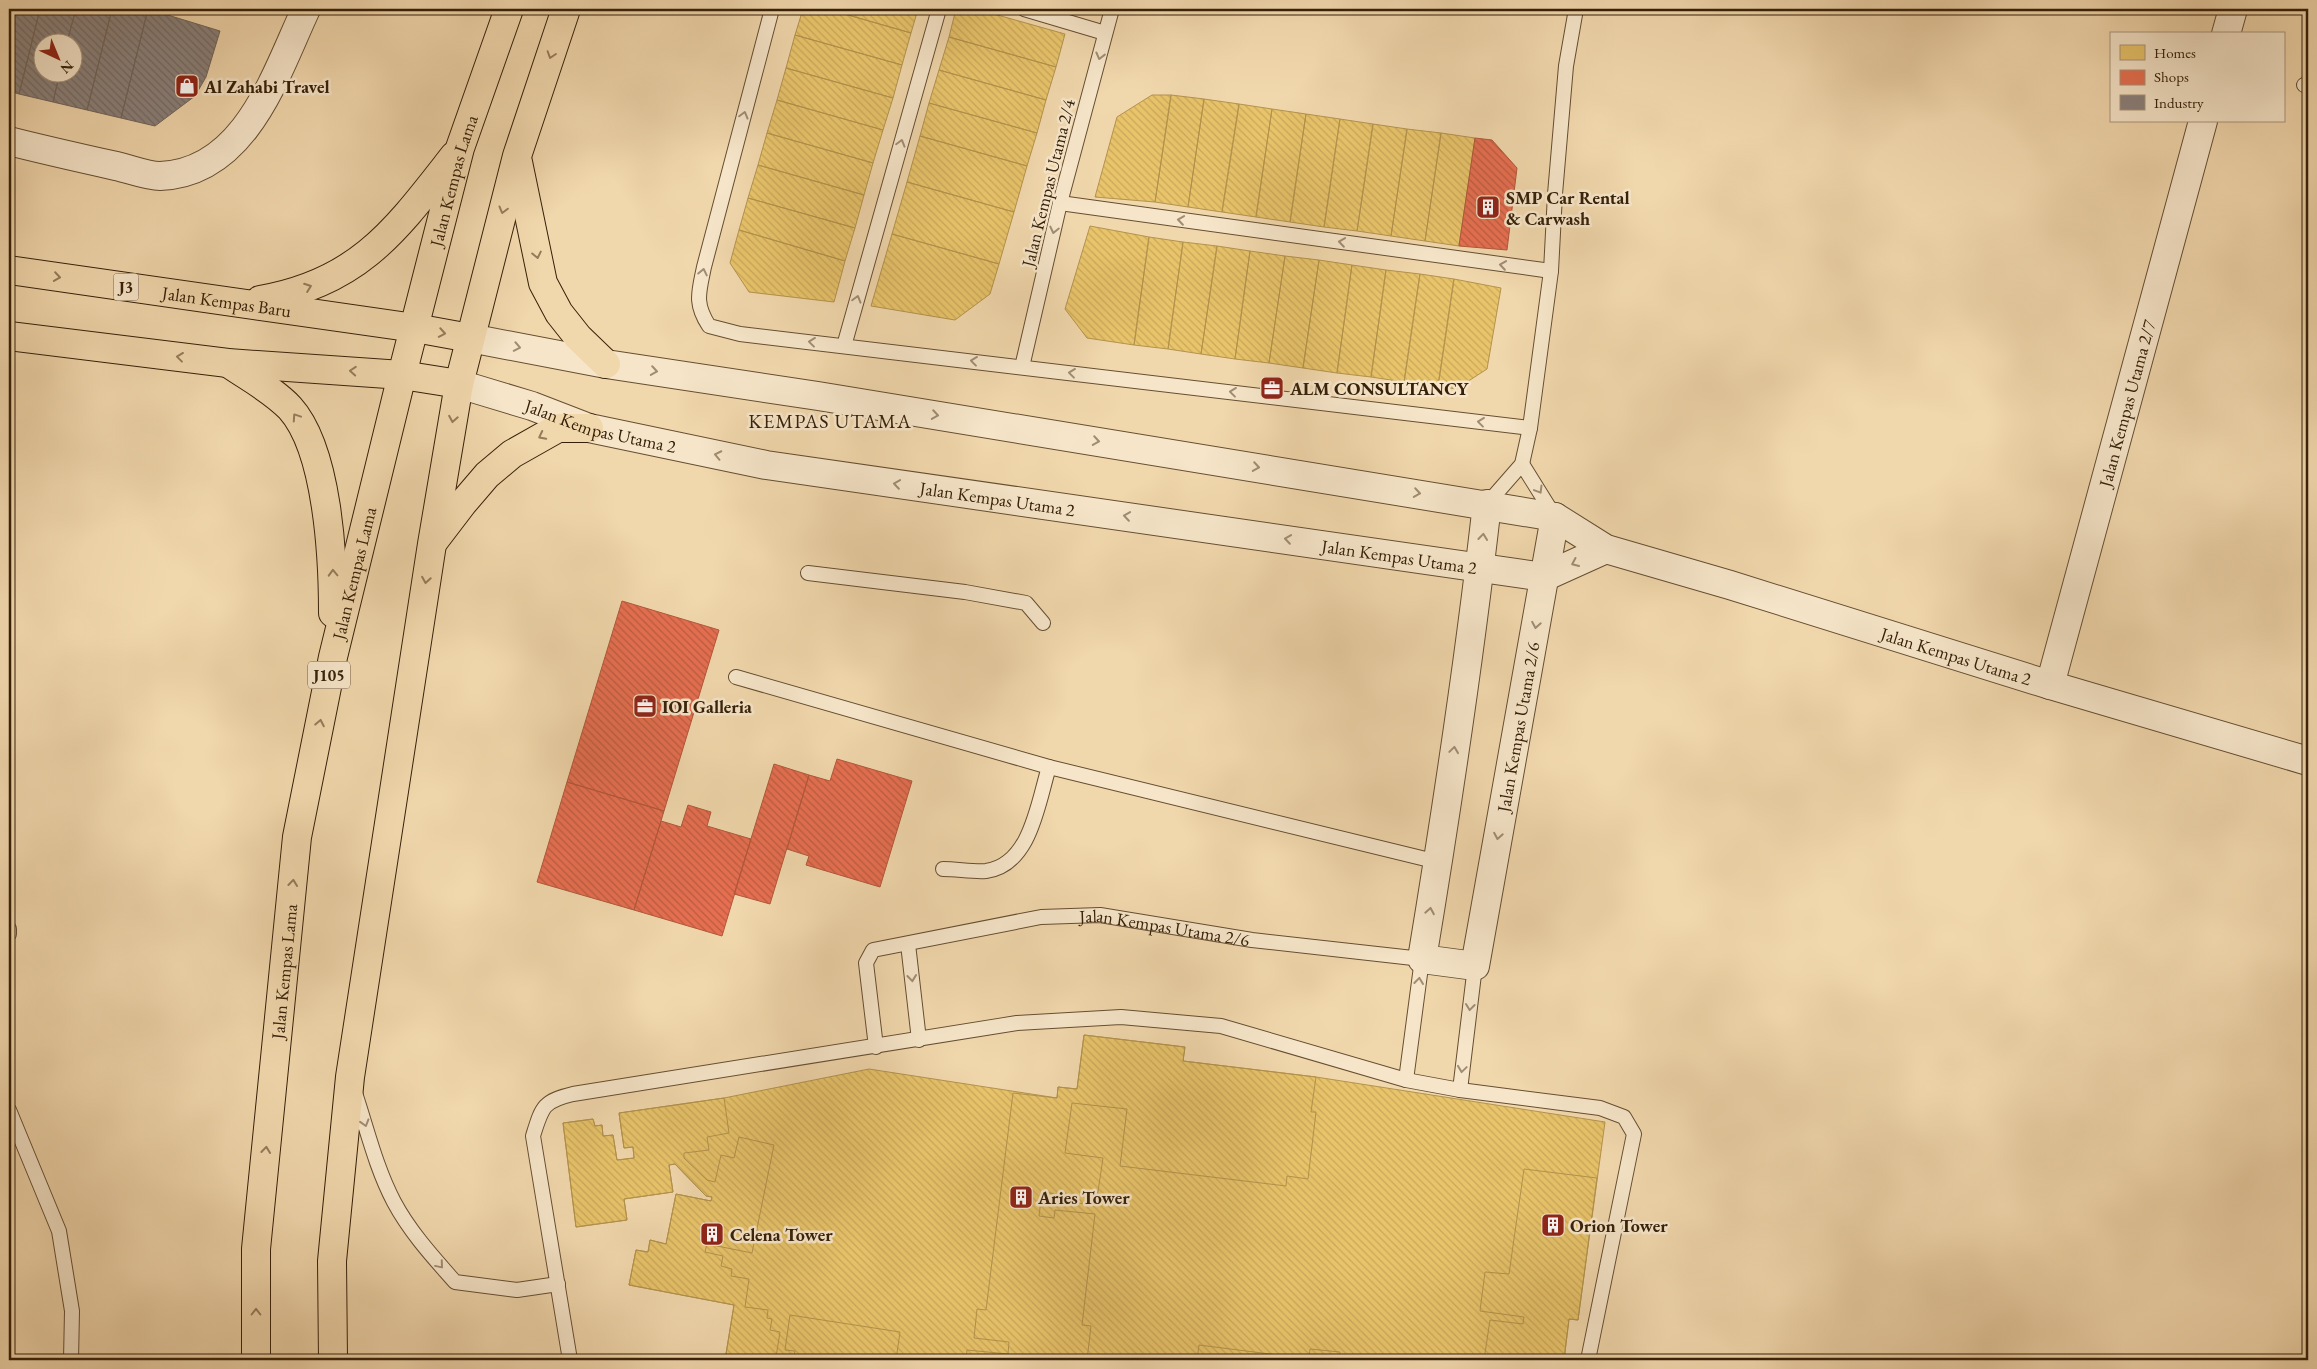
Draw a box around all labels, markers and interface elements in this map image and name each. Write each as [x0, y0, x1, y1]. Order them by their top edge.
north arrow [32, 32, 82, 82]
legend [2110, 32, 2284, 122]
text: Homes [2154, 43, 2196, 62]
one-way arrow [546, 50, 556, 59]
one-way arrow [1095, 51, 1105, 59]
text: N [56, 57, 77, 78]
text: Shops [2154, 67, 2189, 86]
shop icon: Al Zahabi Travel [174, 73, 200, 99]
place label: Al Zahabi Travel [203, 75, 330, 98]
text: Industry [2154, 93, 2204, 112]
street label: Jalan Kempas Utama 2/4 [1016, 96, 1080, 271]
one-way arrow [738, 110, 749, 119]
street label: Jalan Kempas Lama [423, 111, 483, 251]
one-way arrow [896, 139, 906, 147]
place label: SMP Car Rental & Carwash [1506, 186, 1630, 230]
building icon: SMP Car Rental & Carwash [1475, 194, 1501, 220]
one-way arrow [498, 206, 509, 215]
one-way arrow [1176, 215, 1185, 225]
one-way arrow [1049, 226, 1060, 235]
one-way arrow [1337, 237, 1345, 248]
one-way arrow [531, 251, 542, 260]
one-way arrow [1498, 260, 1507, 270]
one-way arrow [697, 267, 708, 276]
one-way arrow [53, 271, 61, 282]
road number: J3 [114, 274, 138, 300]
street label: Jalan Kempas Baru [159, 280, 293, 322]
one-way arrow [303, 283, 312, 293]
one-way arrow [852, 295, 862, 303]
street label: Jalan Kempas Utama 2/7 [2092, 317, 2160, 491]
one-way arrow [438, 327, 447, 337]
one-way arrow [808, 337, 816, 348]
one-way arrow [513, 341, 522, 352]
one-way arrow [176, 352, 184, 363]
one-way arrow [969, 356, 977, 367]
one-way arrow [349, 366, 357, 377]
one-way arrow [650, 366, 659, 376]
one-way arrow [1067, 368, 1075, 379]
office icon: ALM CONSULTANCY [1259, 375, 1285, 401]
place label: ALM CONSULTANCY [1289, 377, 1470, 400]
one-way arrow [1229, 387, 1237, 398]
street label: Jalan Kempas Utama 2 [521, 393, 679, 458]
district label: KEMPAS UTAMA [748, 408, 912, 434]
one-way arrow [931, 409, 940, 419]
one-way arrow [293, 413, 302, 423]
one-way arrow [449, 415, 459, 424]
one-way arrow [1477, 417, 1485, 428]
one-way arrow [539, 430, 548, 440]
one-way arrow [1092, 435, 1100, 446]
one-way arrow [714, 450, 723, 461]
one-way arrow [1253, 461, 1261, 472]
street label: Jalan Kempas Utama 2 [916, 476, 1077, 521]
one-way arrow [893, 479, 901, 489]
one-way arrow [1532, 485, 1542, 494]
one-way arrow [1413, 487, 1421, 498]
street label: Jalan Kempas Lama [326, 504, 381, 644]
one-way arrow [1123, 512, 1132, 522]
street label: Jalan Kempas Utama 2 [1318, 533, 1479, 579]
one-way arrow [1477, 533, 1488, 541]
one-way arrow [1284, 535, 1293, 545]
one-way arrow [1571, 556, 1580, 567]
one-way arrow [327, 569, 338, 577]
one-way arrow [422, 575, 432, 584]
one-way arrow [1531, 620, 1541, 629]
street label: Jalan Kempas Utama 2 [1876, 621, 2035, 690]
street label: Jalan Kempas Utama 2/6 [1491, 640, 1544, 816]
road number: J105 [308, 662, 350, 688]
office icon: IOI Galleria [632, 693, 658, 719]
place label: IOI Galleria [662, 695, 752, 718]
one-way arrow [314, 719, 325, 728]
one-way arrow [1448, 745, 1459, 753]
one-way arrow [1493, 832, 1504, 841]
one-way arrow [287, 879, 298, 887]
street label: Jalan Kempas Lama [265, 902, 302, 1042]
street label: Jalan Kempas Utama 2/6 [1077, 903, 1252, 951]
one-way arrow [1425, 906, 1435, 915]
one-way arrow [906, 974, 917, 982]
one-way arrow [1413, 977, 1424, 985]
one-way arrow [1465, 1003, 1476, 1011]
one-way arrow [1457, 1065, 1468, 1073]
one-way arrow [359, 1118, 369, 1127]
one-way arrow [260, 1145, 271, 1153]
building icon: Aries Tower [1008, 1184, 1034, 1210]
place label: Aries Tower [1037, 1186, 1130, 1209]
building icon: Orion Tower [1540, 1212, 1566, 1238]
place label: Orion Tower [1570, 1214, 1668, 1237]
building icon: Celena Tower [699, 1221, 725, 1247]
place label: Celena Tower [730, 1223, 833, 1246]
one-way arrow [435, 1259, 443, 1268]
one-way arrow [251, 1307, 261, 1315]

